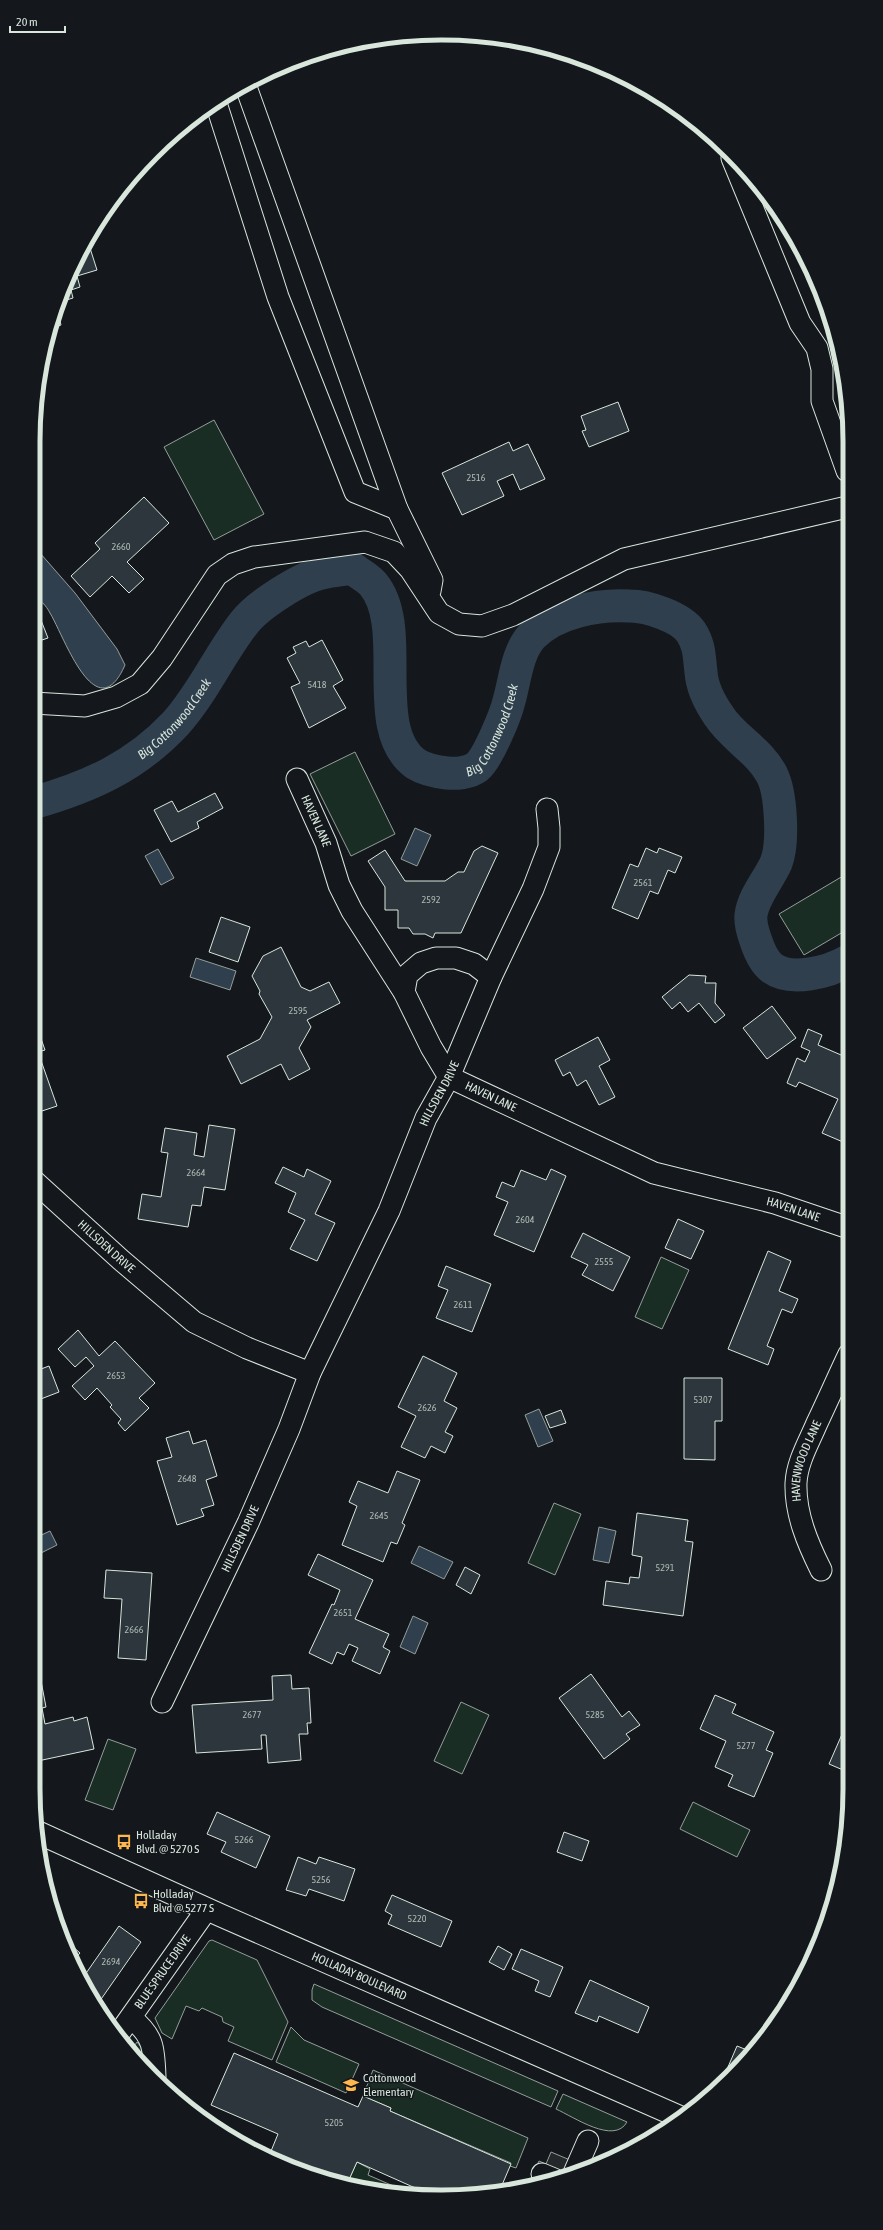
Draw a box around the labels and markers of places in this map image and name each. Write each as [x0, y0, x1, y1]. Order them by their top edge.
place label: Holladay Blvd. @ 5270 S [136, 1828, 199, 1856]
bus stop icon: Holladay Blvd. @ 5270 S [115, 1833, 133, 1851]
place label: Holladay Blvd @ 5277 S [153, 1887, 214, 1915]
bus stop icon: Holladay Blvd @ 5277 S [132, 1892, 150, 1910]
place label: Cottonwood Elementary [363, 2071, 416, 2099]
school or university icon: Cottonwood Elementary [342, 2076, 360, 2094]

